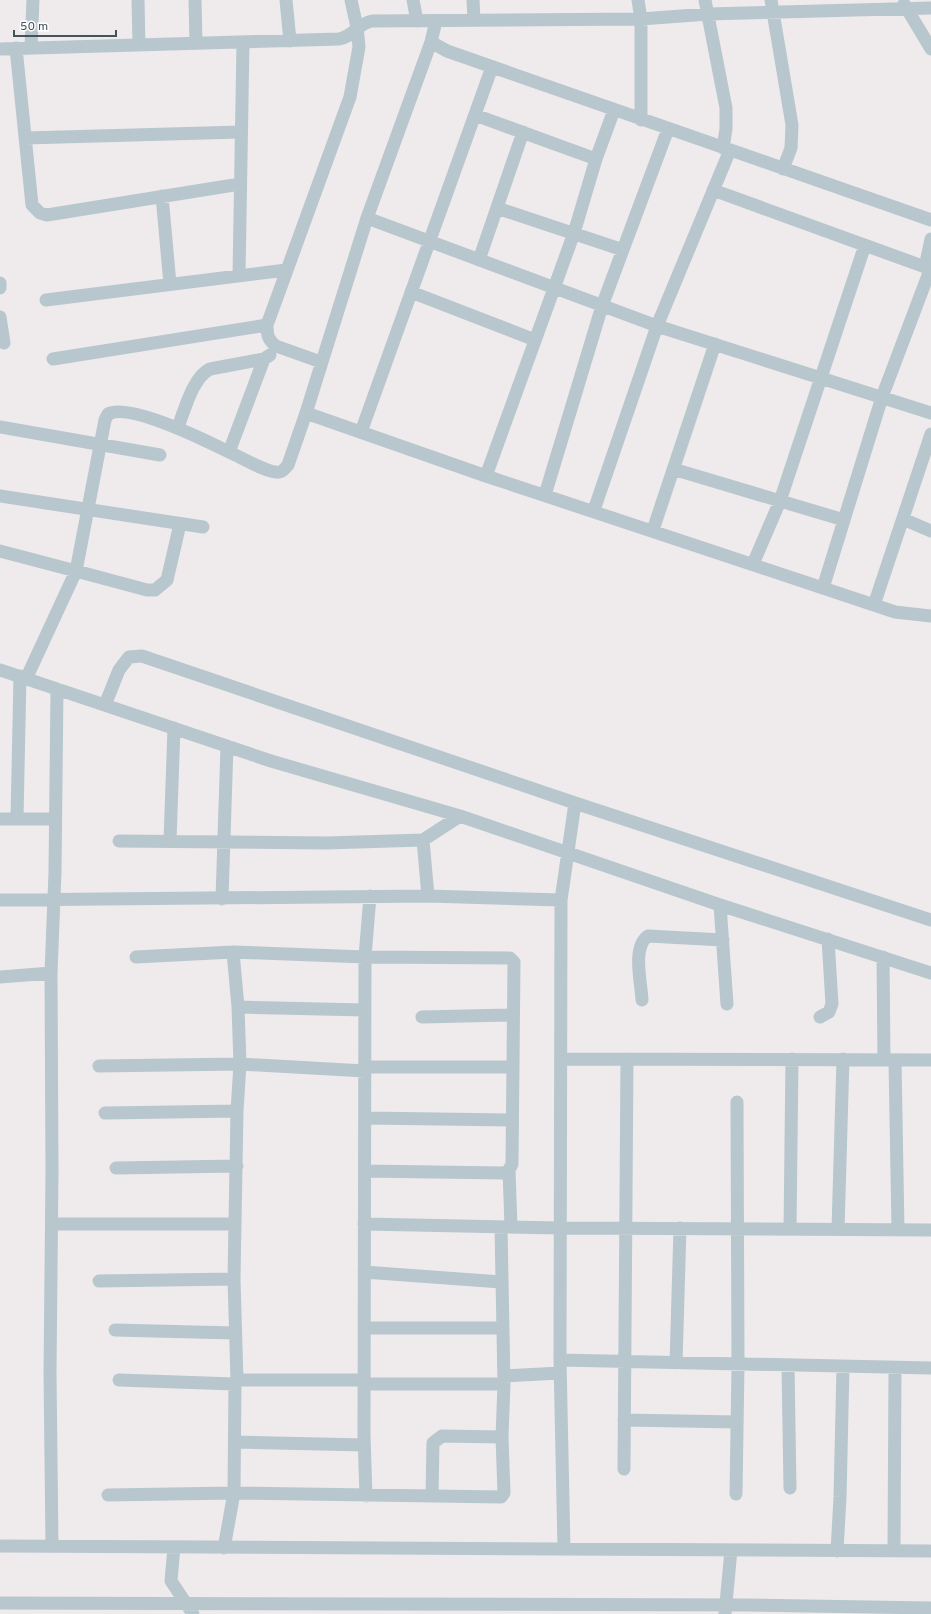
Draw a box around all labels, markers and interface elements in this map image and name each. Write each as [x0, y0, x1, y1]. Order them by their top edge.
scale bar [14, 12, 116, 38]
text: 50 m [20, 19, 48, 35]

